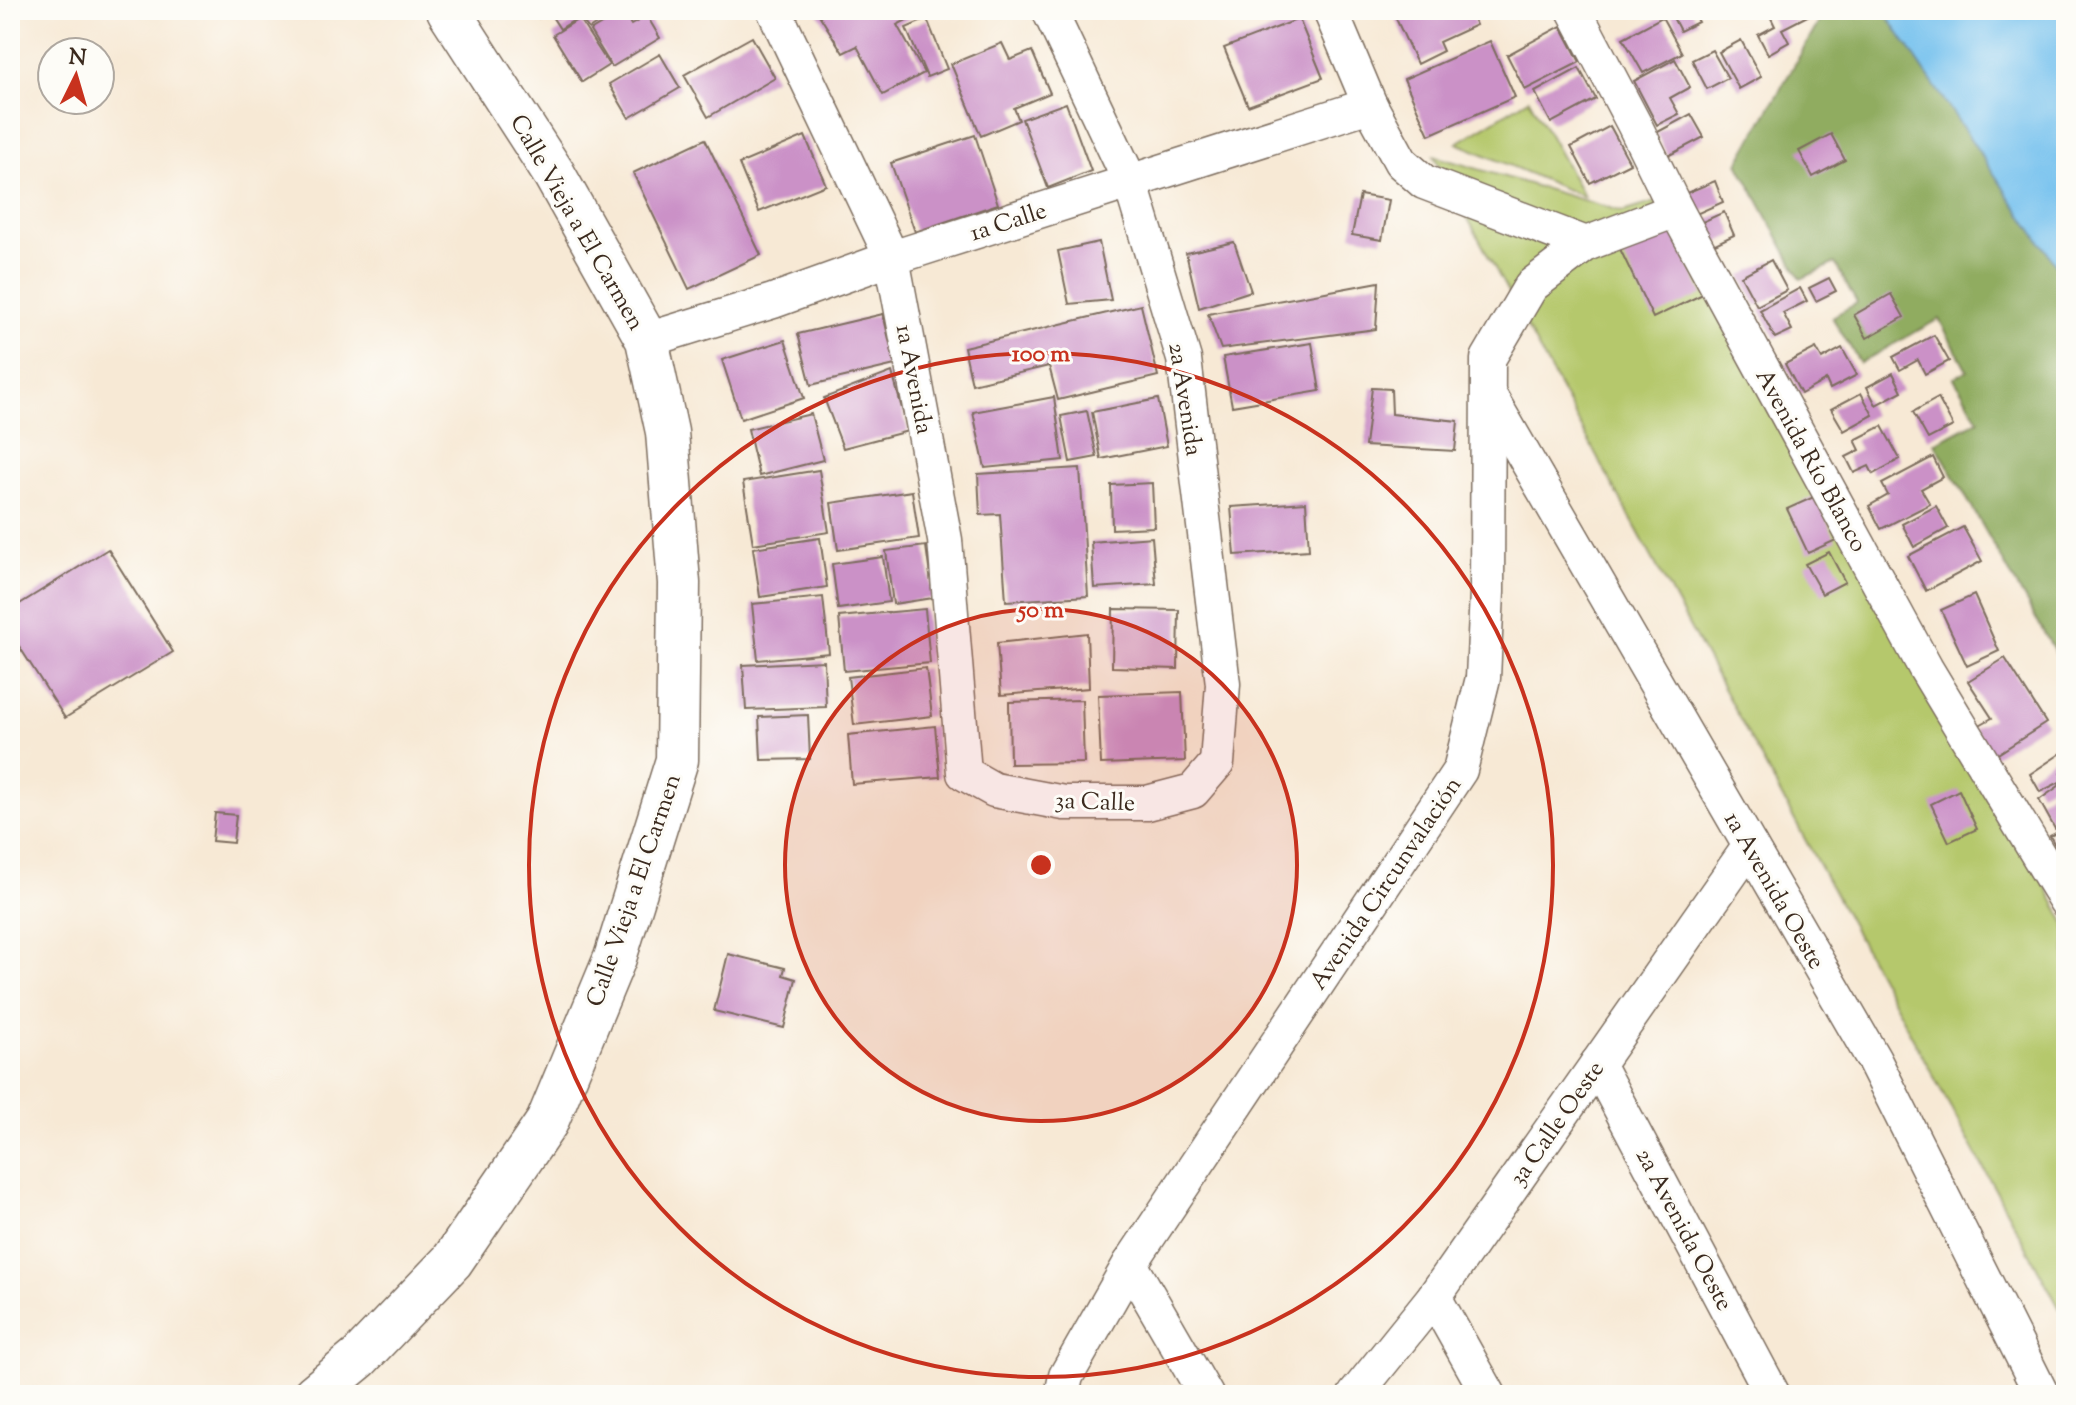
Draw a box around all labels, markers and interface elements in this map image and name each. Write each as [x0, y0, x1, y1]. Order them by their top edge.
north arrow [36, 36, 116, 116]
text: N [67, 42, 88, 76]
street label: Calle Vieja a El Carmen [500, 109, 652, 337]
street label: 1a Calle [966, 195, 1051, 251]
street label: 1a Avenida [886, 322, 940, 437]
text: 100 m [1012, 338, 1070, 372]
street label: 2a Avenida [1158, 340, 1210, 458]
street label: Avenida Río Blanco [1746, 363, 1875, 559]
text: 50 m [1016, 594, 1064, 628]
street label: Calle Vieja a El Carmen [579, 770, 691, 1012]
street label: Avenida Circunvalación [1302, 771, 1471, 998]
street label: 3a Calle [1054, 785, 1136, 821]
street label: 1a Avenida Oeste [1714, 806, 1832, 976]
centre of rings [1027, 851, 1055, 879]
street label: 3a Calle Oeste [1502, 1055, 1613, 1194]
street label: 2a Avenida Oeste [1626, 1143, 1740, 1317]

